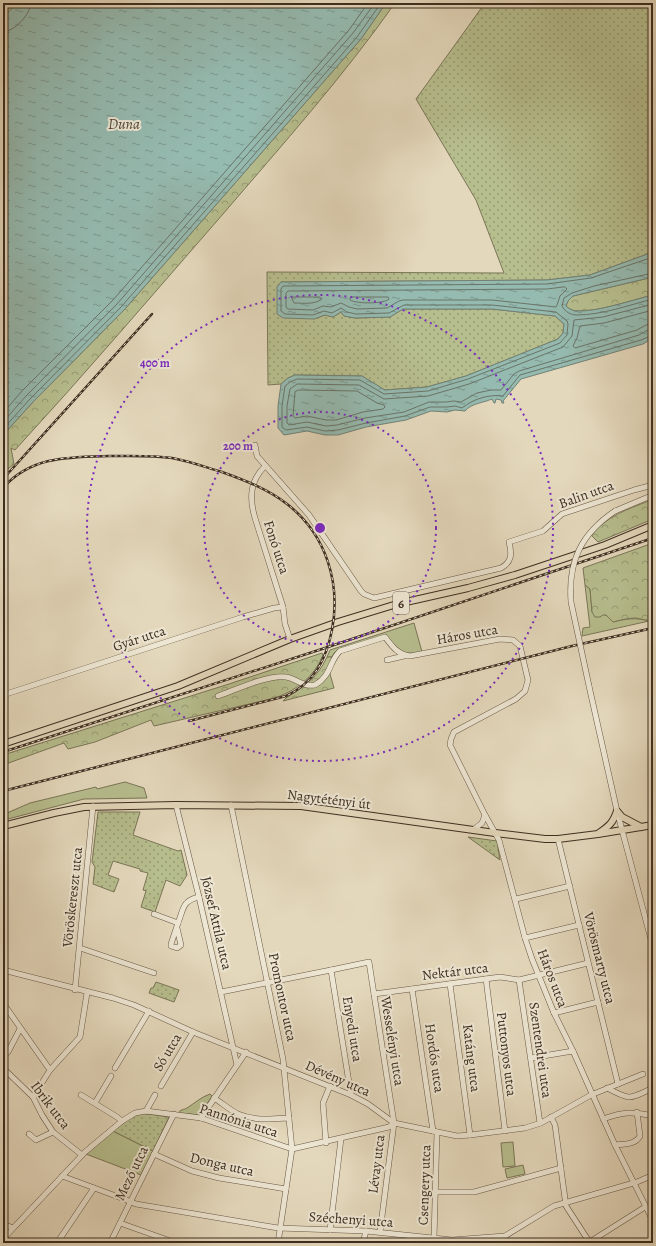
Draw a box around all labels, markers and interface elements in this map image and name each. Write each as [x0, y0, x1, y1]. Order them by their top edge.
water label: Duna [108, 114, 140, 134]
text: 400 m [140, 355, 170, 371]
text: 200 m [223, 438, 253, 454]
street label: Balin utca [556, 476, 617, 513]
street label: Fonó utca [259, 518, 294, 577]
centre of rings [313, 521, 327, 535]
road number: 6 [393, 592, 409, 614]
street label: Háros utca [435, 620, 500, 649]
street label: Gyár utca [110, 621, 168, 656]
street label: Nagytétényi út [286, 785, 372, 814]
street label: Vöröskereszt utca [58, 846, 87, 949]
street label: József Attila utca [197, 875, 237, 972]
street label: Vörösmarty utca [579, 909, 620, 1006]
street label: Háros utca [533, 946, 573, 1011]
street label: Promontor utca [264, 951, 301, 1044]
street label: Nektár utca [421, 958, 490, 985]
street label: Wesselényi utca [376, 994, 409, 1088]
street label: Enyedi utca [338, 995, 367, 1064]
street label: Szentendrei utca [524, 1001, 557, 1100]
street label: Puttonyos utca [492, 1011, 521, 1098]
street label: Hordós utca [420, 1022, 449, 1094]
street label: Katáng utca [458, 1023, 485, 1094]
street label: Só utca [149, 1029, 186, 1075]
street label: Dévény utca [302, 1056, 374, 1101]
street label: Ibrik utca [26, 1077, 75, 1134]
street label: Pannónia utca [197, 1099, 281, 1142]
street label: Lévay utca [363, 1133, 390, 1195]
street label: Mező utca [110, 1142, 153, 1204]
street label: Csengery utca [414, 1144, 435, 1226]
street label: Donga utca [188, 1148, 256, 1181]
street label: Széchenyi utca [308, 1207, 394, 1232]

